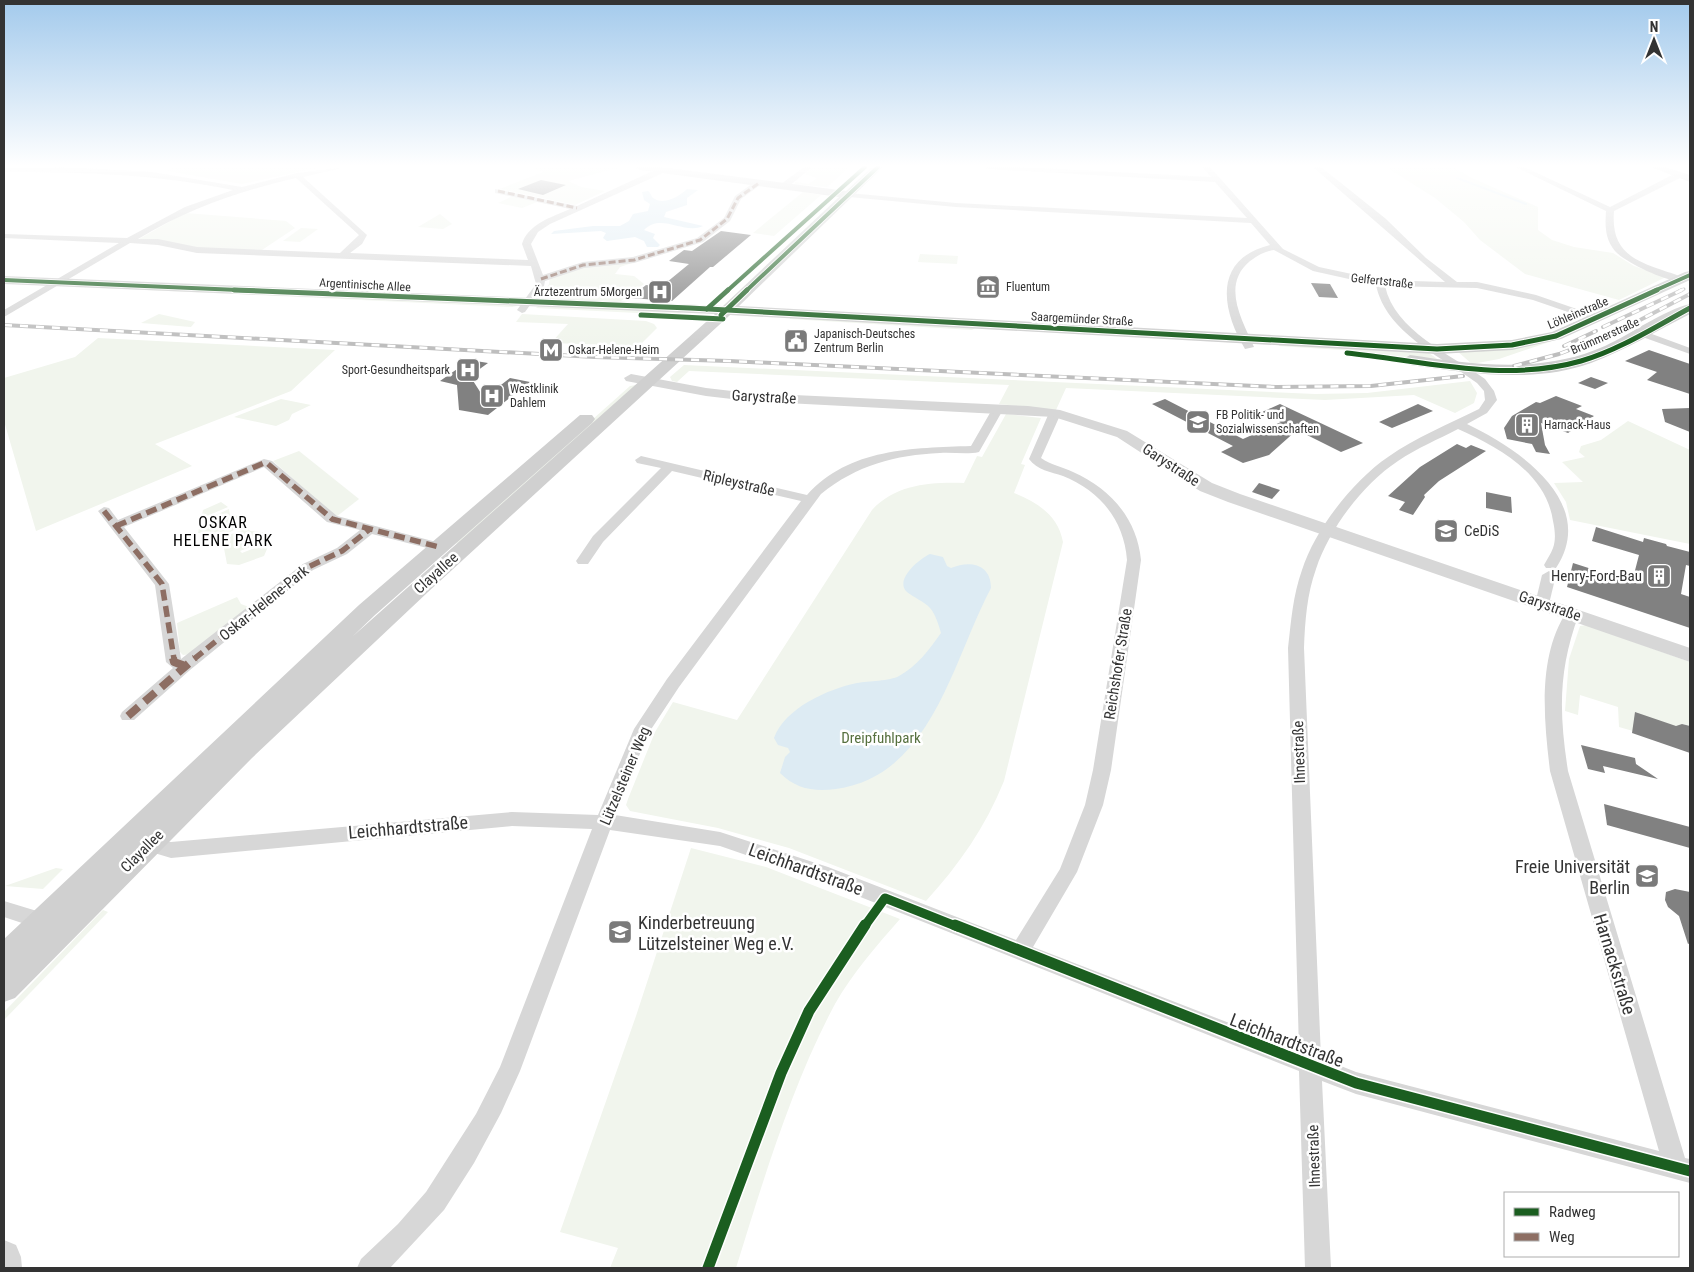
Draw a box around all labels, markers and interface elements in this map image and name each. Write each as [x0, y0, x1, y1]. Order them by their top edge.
north arrow [1629, 15, 1679, 65]
text: N [1650, 19, 1658, 35]
street label: Gelfertstraße [1350, 271, 1414, 291]
museum icon: Fluentum [975, 274, 1001, 300]
street label: Argentinische Allee [319, 276, 411, 294]
hospital icon: Ärztezentrum 5Morgen [647, 279, 673, 305]
place label: Fluentum [1006, 280, 1050, 294]
place label: Ärztezentrum 5Morgen [534, 284, 642, 299]
street label: Löhleinstraße [1546, 294, 1611, 332]
street label: Saargemünder Straße [1031, 309, 1134, 329]
street label: Brümmerstraße [1569, 315, 1642, 357]
place label: Japanisch-Deutsches Zentrum Berlin [814, 327, 915, 355]
public building icon: Japanisch-Deutsches Zentrum Berlin [783, 328, 809, 354]
metro station icon: Oskar-Helene-Heim [538, 337, 564, 363]
place label: Oskar-Helene-Heim [568, 343, 659, 357]
hospital icon: Sport-Gesundheitspark [455, 357, 481, 383]
place label: Sport-Gesundheitspark [342, 363, 451, 377]
place label: Westklinik Dahlem [510, 382, 559, 410]
hospital icon: Westklinik Dahlem [479, 383, 505, 409]
street label: Garystraße [731, 386, 797, 408]
place label: FB Politik- und Sozialwissenschaften [1216, 408, 1319, 436]
school or university icon: FB Politik- und Sozialwissenschaften [1185, 409, 1211, 435]
building icon: Harnack-Haus [1514, 412, 1540, 438]
place label: Harnack-Haus [1544, 418, 1611, 432]
street label: Garystraße [1139, 440, 1203, 490]
street label: Ripleystraße [701, 466, 777, 500]
district label: OSKAR HELENE PARK [173, 513, 273, 550]
school or university icon: CeDiS [1433, 518, 1459, 544]
place label: CeDiS [1464, 522, 1500, 540]
street label: Clayallee [410, 548, 462, 598]
street label: Oskar-Helene-Park [216, 561, 312, 645]
building icon: Henry-Ford-Bau [1646, 563, 1672, 589]
place label: Henry-Ford-Bau [1551, 567, 1642, 585]
street label: Garystraße [1517, 587, 1583, 625]
street label: Reichshofer Straße [1100, 607, 1136, 721]
street label: Ihnestraße [1289, 720, 1309, 784]
street label: Lützelsteiner Weg [596, 724, 654, 828]
park label: Dreipfuhlpark [841, 729, 921, 747]
street label: Leichhardtstraße [347, 811, 469, 843]
street label: Clayallee [117, 826, 167, 876]
street label: Leichhardtstraße [746, 839, 866, 899]
place label: Freie Universität Berlin [1515, 856, 1630, 898]
school or university icon: Freie Universität Berlin [1634, 863, 1660, 889]
street label: Harnackstraße [1590, 911, 1640, 1017]
place label: Kinderbetreuung Lützelsteiner Weg e.V. [638, 912, 794, 954]
school or university icon: Kinderbetreuung Lützelsteiner Weg e.V. [607, 919, 633, 945]
street label: Leichhardtstraße [1227, 1009, 1347, 1071]
street label: Ihnestraße [1304, 1124, 1324, 1188]
legend [1504, 1192, 1679, 1257]
text: Radweg [1549, 1203, 1596, 1221]
text: Weg [1549, 1228, 1575, 1246]

